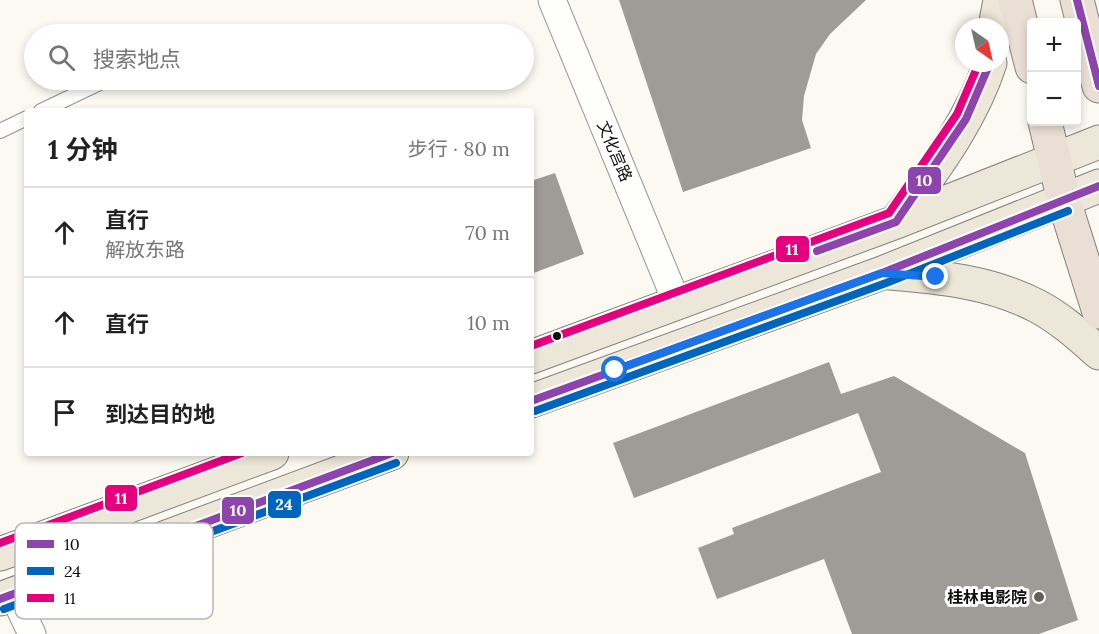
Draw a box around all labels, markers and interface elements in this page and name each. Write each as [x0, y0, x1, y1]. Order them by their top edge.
north arrow [955, 18, 1009, 72]
map controls [1027, 18, 1081, 126]
button: + [1027, 18, 1081, 72]
search box [24, 24, 534, 90]
icon: search [45, 41, 78, 74]
text: 搜索地点 [93, 45, 181, 73]
button: − [1027, 72, 1081, 126]
street label: 文化宫路 [593, 118, 637, 184]
text: 1 分钟 [48, 133, 117, 166]
text: 步行 · 80 m [408, 136, 510, 161]
line badge: 10 [907, 166, 942, 195]
text: 10 [916, 170, 932, 190]
text: 直行 [105, 206, 149, 234]
icon: ahead [48, 216, 81, 249]
text: 70 m [465, 220, 510, 245]
line badge: 11 [775, 235, 810, 263]
text: 解放东路 [105, 237, 185, 262]
text: 11 [786, 239, 799, 259]
route end [922, 263, 948, 289]
icon: ahead [48, 306, 81, 339]
text: 直行 [105, 310, 149, 338]
text: 10 m [467, 310, 510, 335]
unlabelled marker [551, 330, 563, 342]
route start [601, 356, 627, 382]
icon: arrive [48, 396, 81, 429]
text: 到达目的地 [105, 400, 215, 428]
line badge: 11 [104, 484, 138, 512]
text: 11 [115, 488, 128, 508]
line badge: 24 [267, 490, 302, 519]
text: 24 [275, 494, 293, 514]
line badge: 10 [221, 496, 255, 525]
text: 10 [230, 500, 246, 520]
legend [15, 523, 213, 619]
text: 10 [64, 534, 80, 554]
text: 24 [64, 561, 81, 581]
place label: 桂林电影院 [947, 587, 1027, 607]
text: 11 [64, 588, 76, 608]
marker: 桂林电影院 [1032, 590, 1046, 604]

